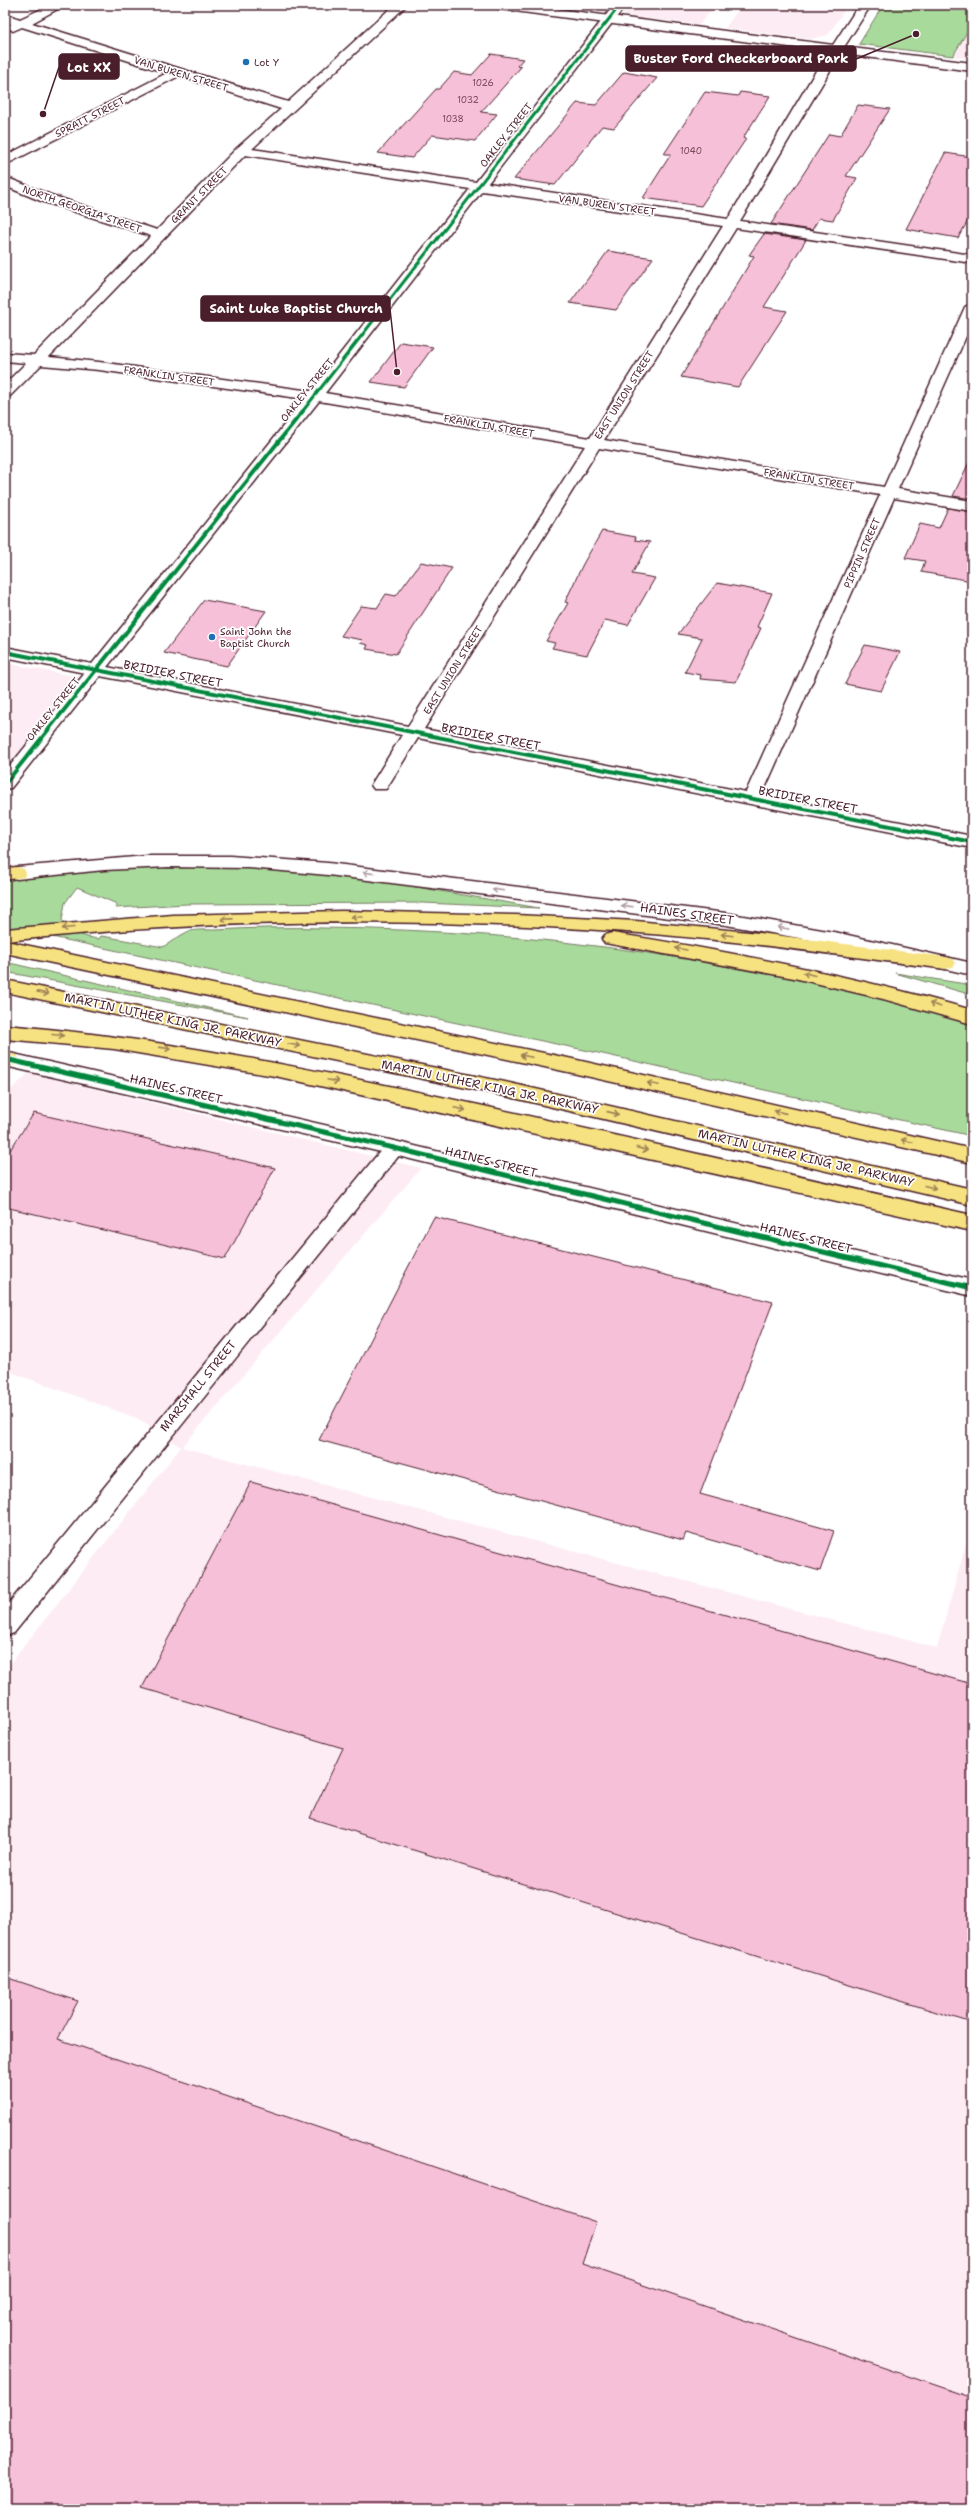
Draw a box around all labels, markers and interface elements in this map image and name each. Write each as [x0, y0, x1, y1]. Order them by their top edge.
callout: Buster Ford Checkerboard Park [626, 46, 856, 71]
text: Buster Ford Checkerboard Park [634, 50, 848, 67]
street label: VAN BUREN STREET [132, 53, 230, 95]
callout: Lot XX [59, 54, 119, 79]
place label: Lot Y [254, 56, 279, 69]
marker: Lot Y [241, 57, 251, 67]
text: Lot XX [67, 59, 111, 76]
house number: 1026 [472, 77, 494, 89]
street label: SPRATT STREET [53, 94, 127, 140]
house number: 1032 [457, 94, 479, 106]
street label: OAKLEY STREET [477, 100, 535, 170]
house number: 1038 [442, 113, 464, 125]
house number: 1040 [680, 145, 702, 157]
street label: GRANT STREET [168, 164, 230, 226]
street label: NORTH GEORGIA STREET [21, 182, 143, 236]
street label: VAN BUREN STREET [558, 192, 656, 218]
callout: Saint Luke Baptist Church [201, 296, 390, 321]
text: Saint Luke Baptist Church [209, 300, 383, 317]
street label: EAST UNION STREET [591, 348, 657, 442]
street label: OAKLEY STREET [277, 356, 337, 424]
street label: FRANKLIN STREET [123, 363, 215, 389]
street label: FRANKLIN STREET [443, 412, 535, 440]
street label: FRANKLIN STREET [763, 465, 855, 493]
street label: PIPPIN STREET [841, 516, 883, 590]
street label: EAST UNION STREET [420, 623, 486, 717]
place label: Saint John the Baptist Church [220, 625, 292, 650]
marker: Saint John the Baptist Church [207, 632, 217, 642]
street label: BRIDIER STREET [122, 657, 224, 692]
street label: OAKLEY STREET [23, 675, 83, 743]
street label: BRIDIER STREET [440, 720, 542, 755]
street label: BRIDIER STREET [757, 783, 859, 818]
one-way arrow [363, 869, 376, 877]
one-way arrow [492, 886, 505, 893]
street label: HAINES STREET [639, 899, 736, 929]
one-way arrow [621, 902, 634, 910]
one-way arrow [351, 913, 364, 921]
one-way arrow [221, 915, 234, 923]
one-way arrow [777, 924, 790, 932]
one-way arrow [62, 925, 75, 932]
one-way arrow [721, 932, 734, 939]
one-way arrow [675, 945, 688, 953]
one-way arrow [802, 969, 815, 977]
one-way arrow [36, 989, 49, 997]
street label: MARTIN LUTHER KING JR. PARKWAY [63, 989, 284, 1051]
one-way arrow [928, 1001, 941, 1008]
one-way arrow [51, 1032, 64, 1039]
one-way arrow [287, 1041, 300, 1049]
one-way arrow [158, 1044, 171, 1052]
one-way arrow [520, 1052, 533, 1060]
street label: MARTIN LUTHER KING JR. PARKWAY [380, 1056, 601, 1118]
street label: HAINES STREET [128, 1071, 224, 1108]
one-way arrow [326, 1078, 339, 1086]
one-way arrow [647, 1079, 660, 1087]
one-way arrow [454, 1105, 467, 1113]
one-way arrow [774, 1108, 787, 1116]
one-way arrow [606, 1110, 619, 1118]
street label: MARTIN LUTHER KING JR. PARKWAY [696, 1125, 916, 1191]
one-way arrow [901, 1136, 914, 1144]
street label: HAINES STREET [443, 1143, 539, 1181]
one-way arrow [635, 1146, 648, 1153]
one-way arrow [923, 1184, 936, 1191]
street label: HAINES STREET [758, 1219, 854, 1257]
street label: MARSHALL STREET [156, 1336, 240, 1435]

